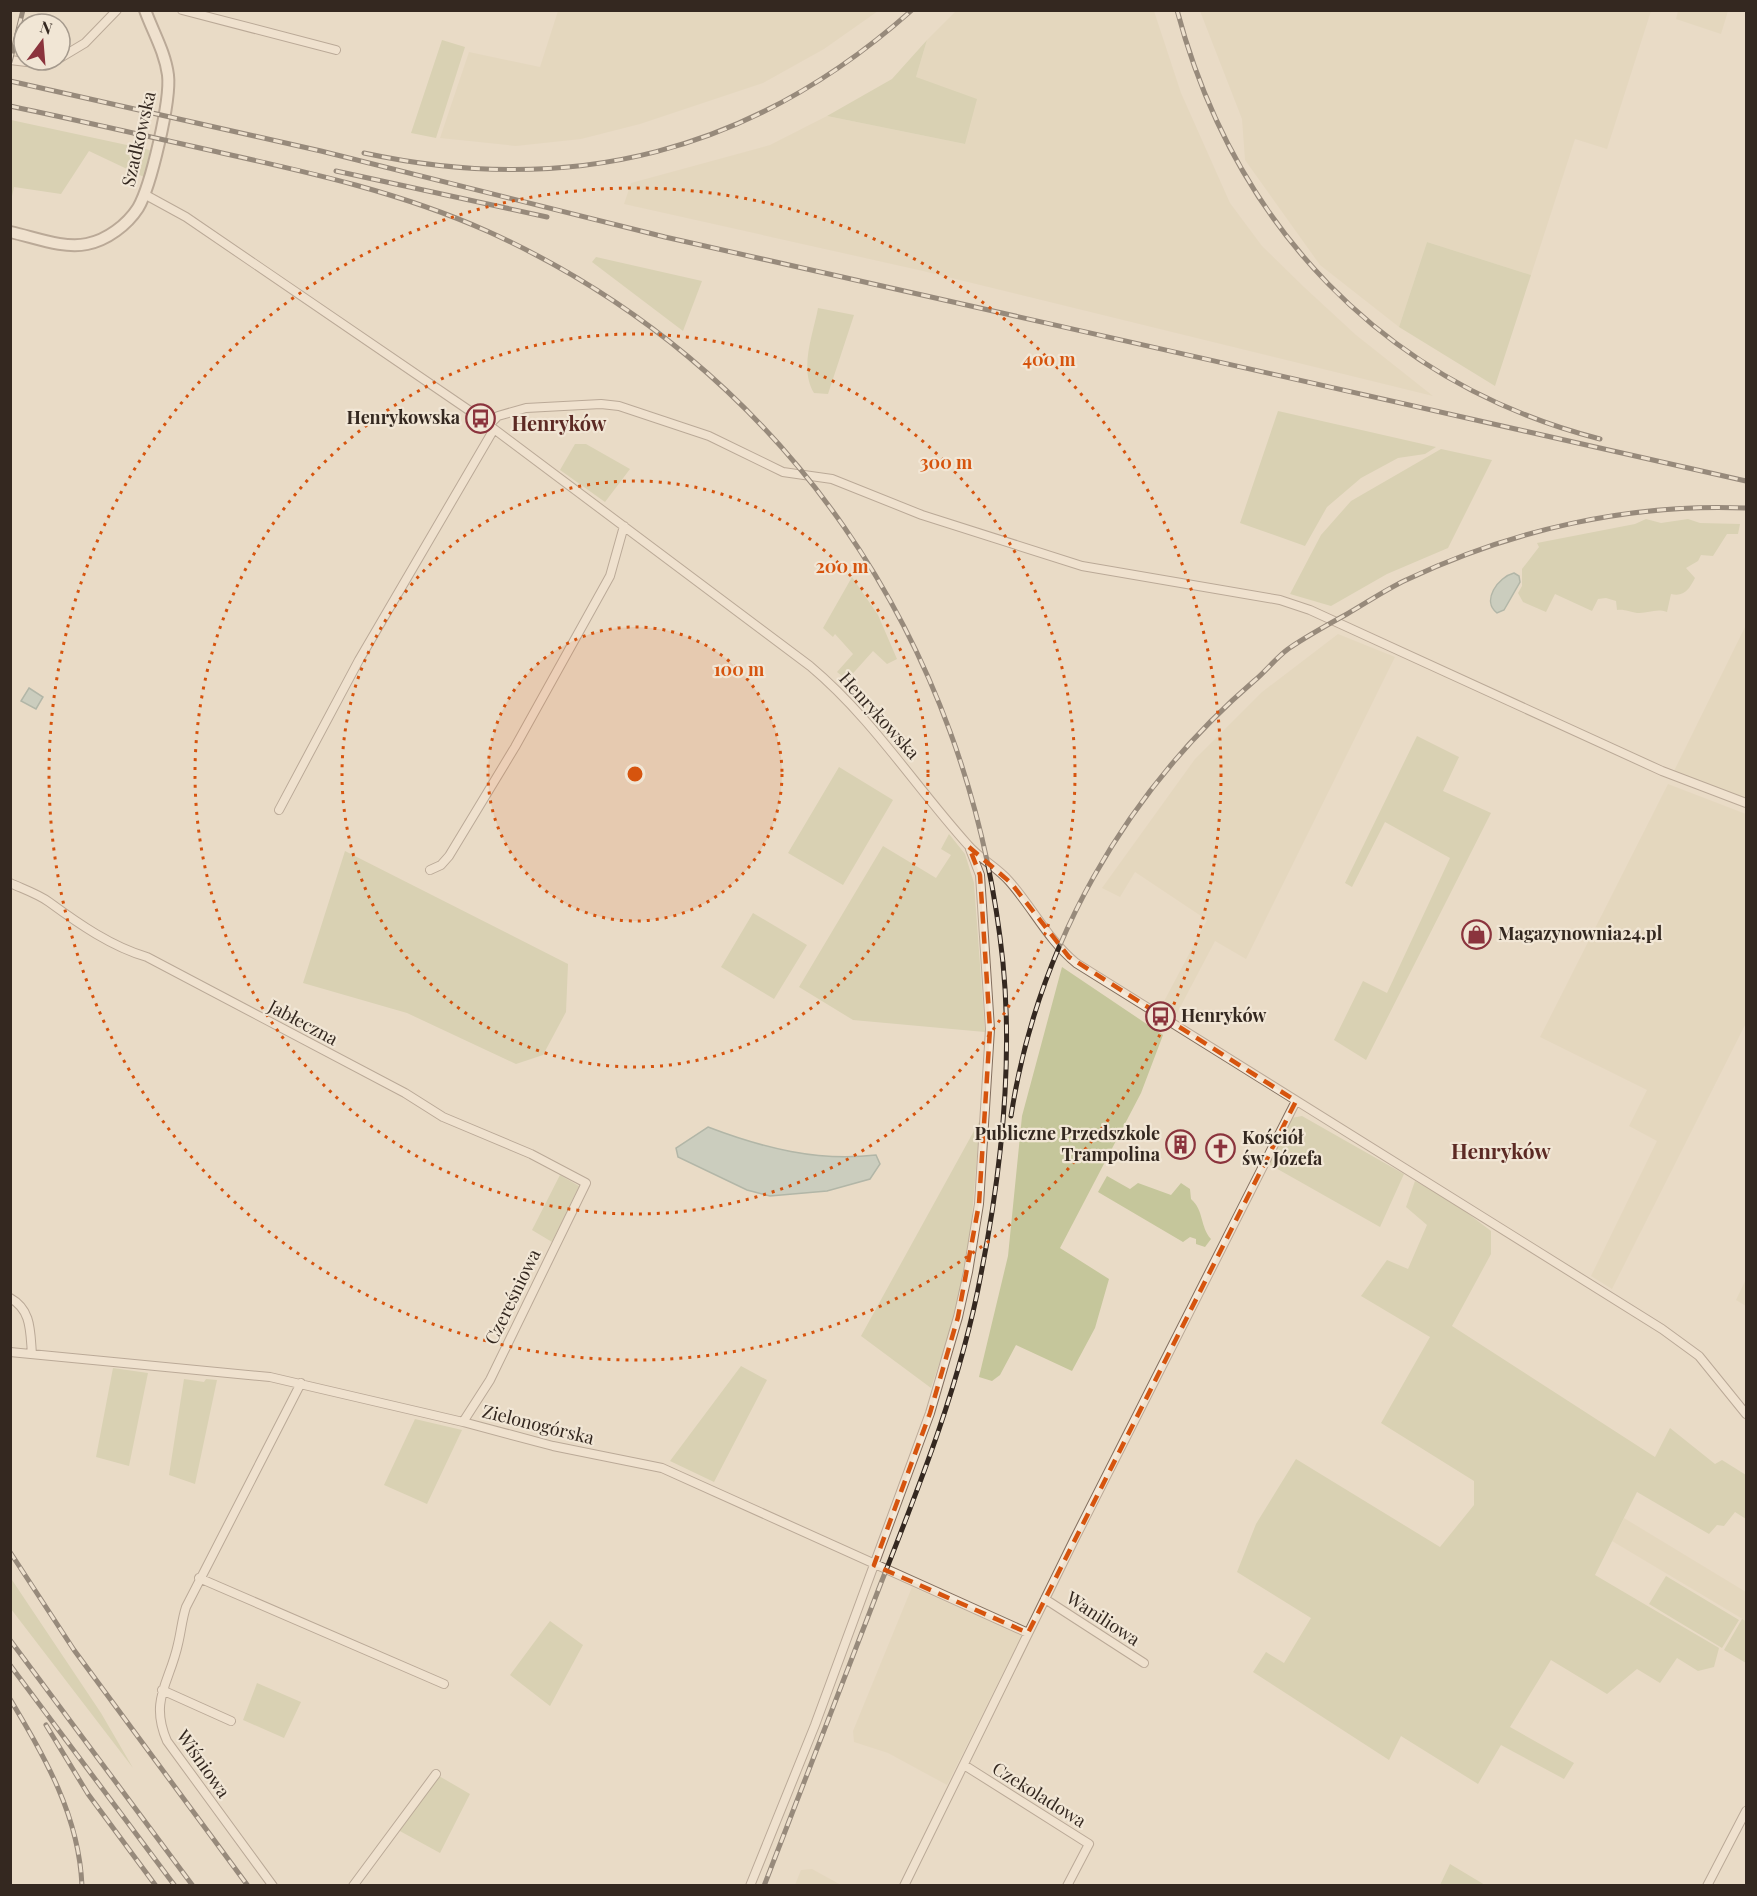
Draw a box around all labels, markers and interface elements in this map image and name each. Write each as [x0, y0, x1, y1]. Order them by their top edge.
north arrow [12, 12, 72, 72]
text: N [38, 15, 55, 39]
street label: Szadkowska [115, 89, 161, 189]
text: 400 m [1022, 347, 1076, 371]
bus stop icon: Henrykowska [465, 402, 497, 434]
place label: Henrykowska [347, 405, 461, 429]
district label: Henryków [511, 409, 607, 436]
text: 300 m [920, 450, 973, 474]
text: 200 m [815, 554, 869, 578]
text: 100 m [714, 657, 765, 681]
street label: Henrykowska [834, 667, 925, 764]
centre of rings [625, 764, 645, 784]
shop icon: Magazynownia24.pl [1461, 918, 1493, 950]
place label: Magazynownia24.pl [1498, 921, 1663, 945]
street label: Jabłeczna [264, 993, 342, 1050]
bus stop icon: Henryków [1144, 1000, 1176, 1032]
place label: Henryków [1181, 1003, 1267, 1027]
place label: Publiczne Przedszkole Trampolina [974, 1121, 1161, 1166]
place label: Kościół św. Józefa [1242, 1125, 1323, 1170]
building icon: Publiczne Przedszkole Trampolina [1165, 1128, 1197, 1160]
church icon: Kościół św. Józefa [1205, 1132, 1237, 1164]
district label: Henryków [1451, 1136, 1551, 1164]
street label: Czereśniowa [479, 1245, 546, 1348]
street label: Zielonogórska [480, 1399, 597, 1450]
street label: Waniliowa [1061, 1585, 1145, 1651]
street label: Wiśniowa [171, 1724, 236, 1802]
street label: Czekoladowa [988, 1756, 1091, 1832]

